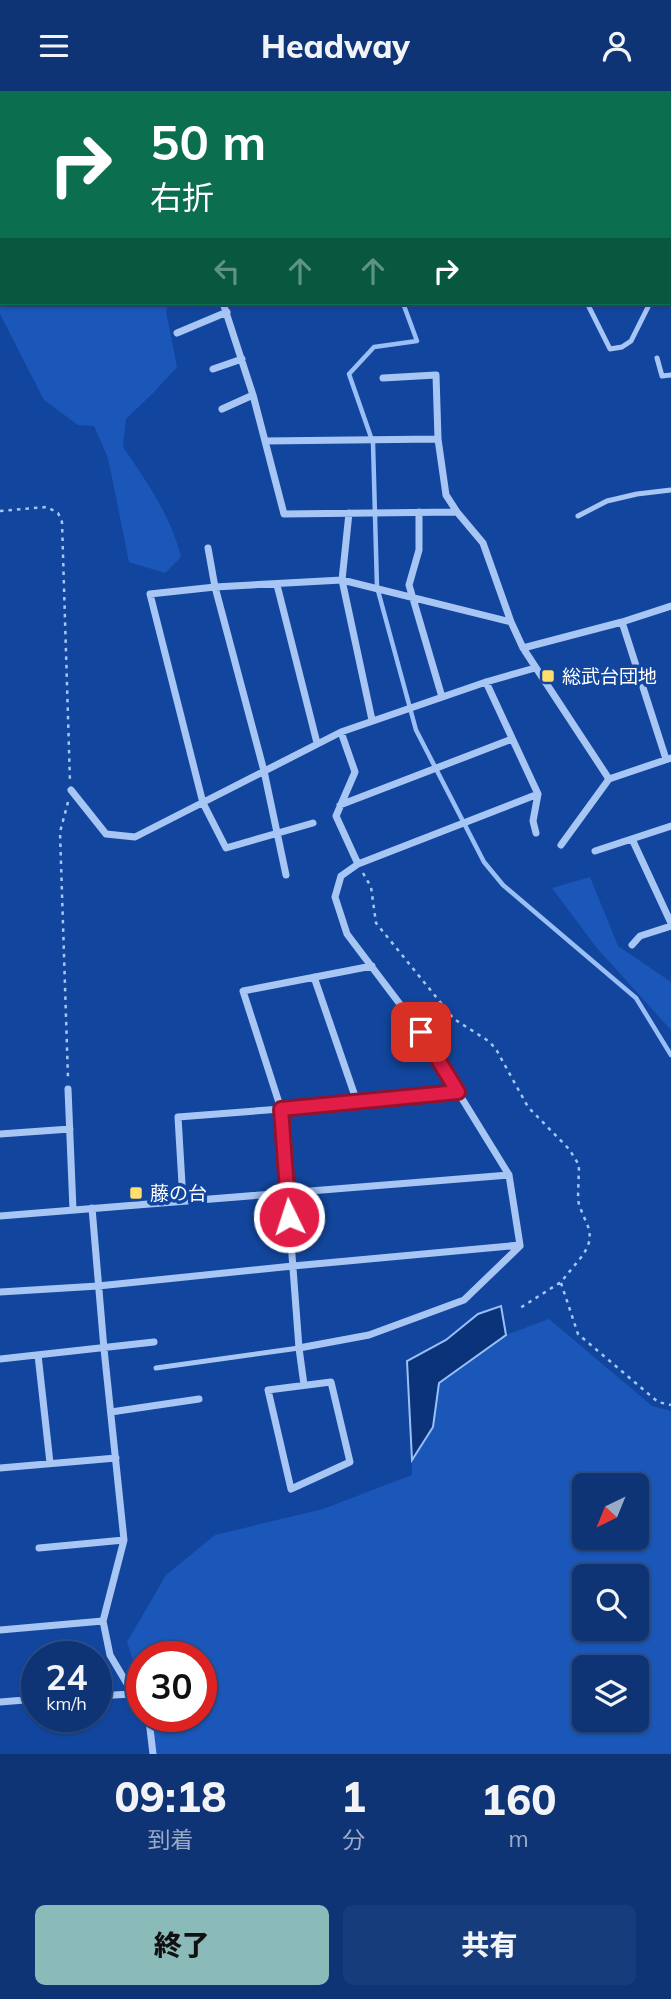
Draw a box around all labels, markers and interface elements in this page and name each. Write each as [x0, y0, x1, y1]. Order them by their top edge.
text: Headway [261, 26, 410, 66]
icon: menu [35, 27, 73, 65]
icon: person [598, 27, 636, 65]
text: 50 m [150, 111, 266, 172]
icon: right [35, 119, 126, 210]
text: 右折 [150, 177, 214, 217]
icon: left [208, 252, 246, 290]
icon: ahead [281, 252, 319, 290]
icon: ahead [354, 252, 392, 290]
icon: right [427, 252, 465, 290]
place label: 総武台団地 [562, 664, 657, 688]
marker: 総武台団地 [540, 668, 556, 684]
pin [391, 1002, 451, 1062]
icon: arrive [402, 1013, 440, 1051]
position arrow [252, 1180, 326, 1254]
place label: 藤の台 [150, 1181, 207, 1205]
marker: 藤の台 [128, 1185, 144, 1201]
north arrow [572, 1473, 649, 1551]
map controls [572, 1473, 649, 1732]
button: search [572, 1564, 649, 1641]
speed limit sign: 30 [126, 1641, 217, 1732]
text: 24 [45, 1655, 88, 1699]
button: layers [572, 1655, 649, 1732]
text: km/h [46, 1692, 87, 1715]
text: 09:18 [115, 1770, 226, 1823]
text: 1 [341, 1770, 366, 1823]
text: 160 [481, 1773, 556, 1826]
text: m [508, 1824, 529, 1853]
text: 到着 [147, 1825, 193, 1854]
text: 分 [342, 1825, 365, 1854]
button: 終了 [35, 1905, 329, 1985]
button: 共有 [343, 1905, 636, 1985]

